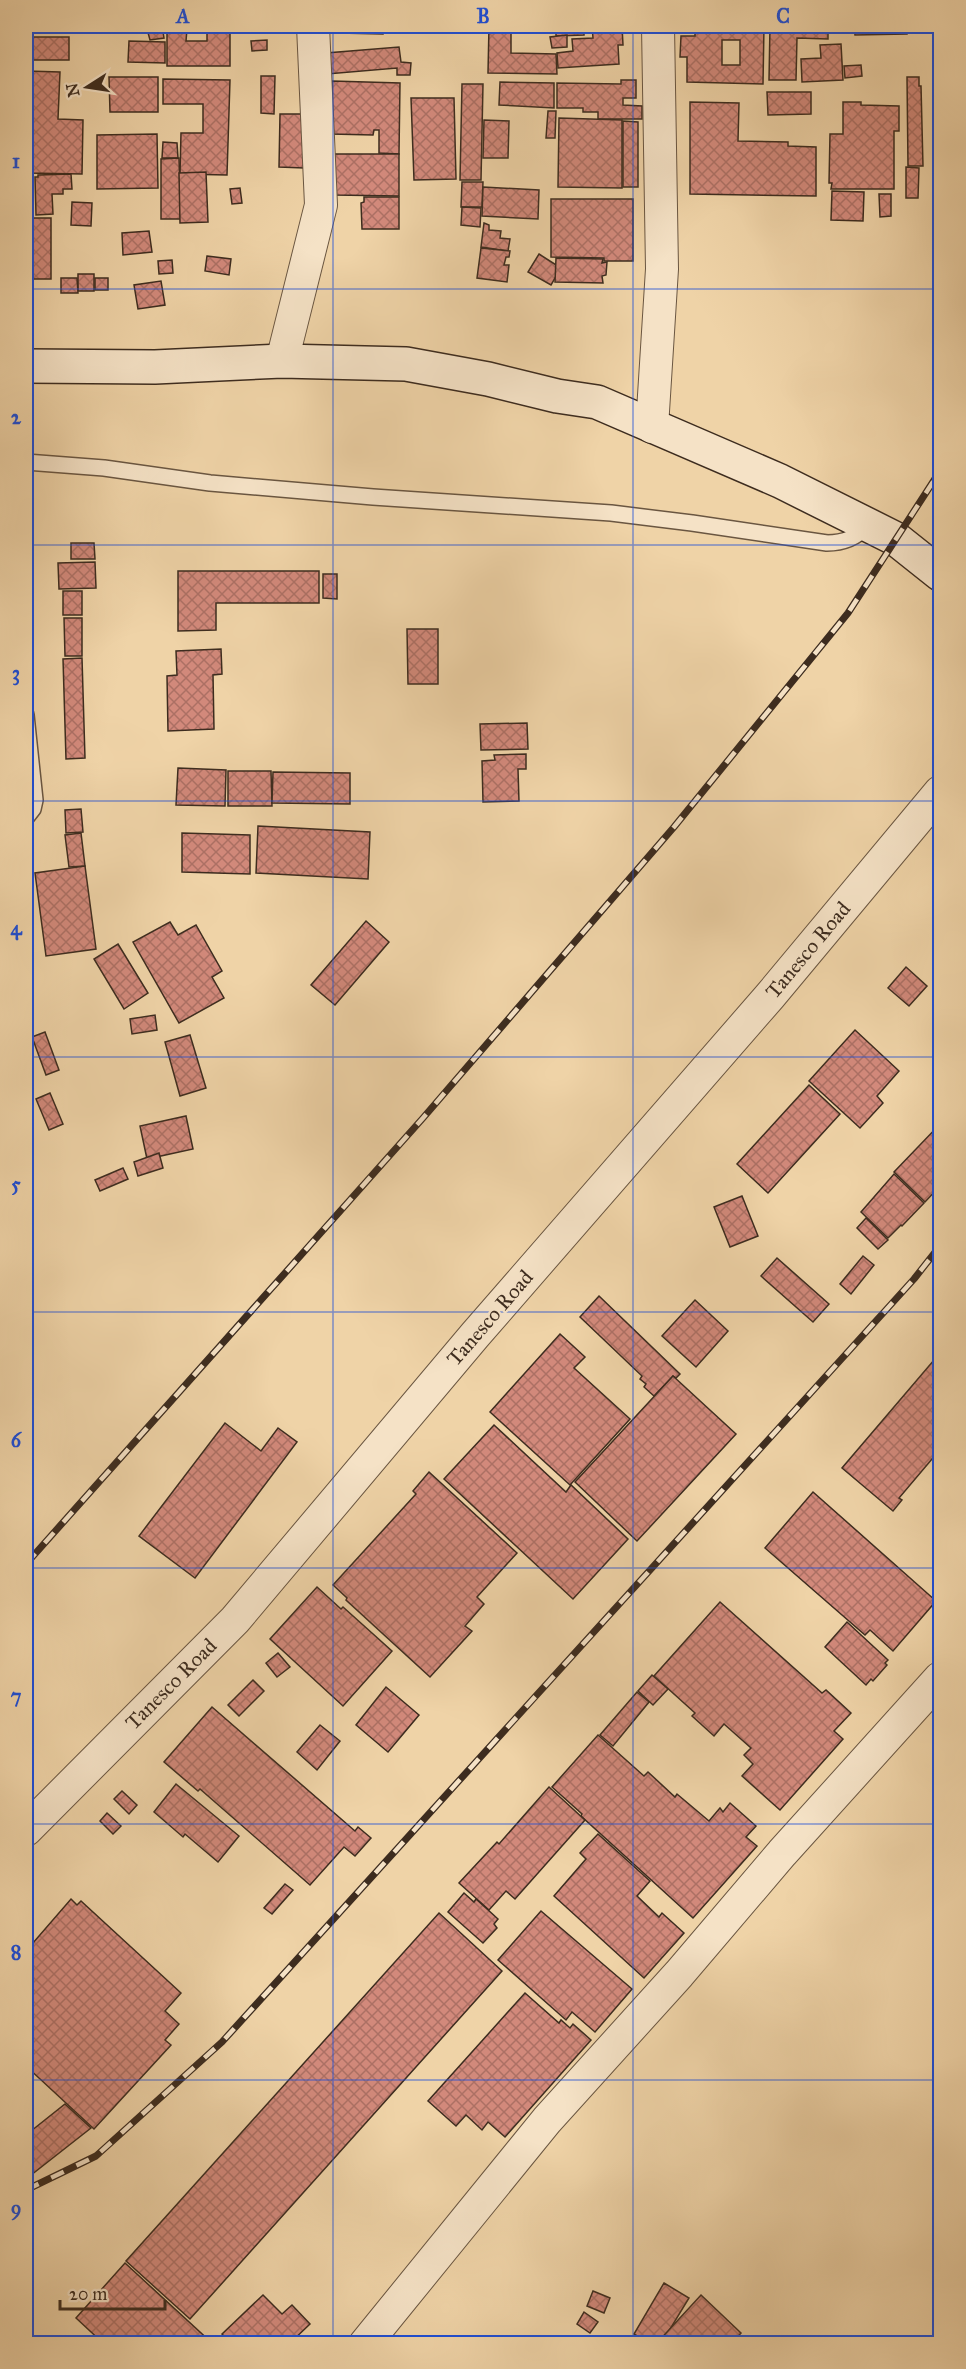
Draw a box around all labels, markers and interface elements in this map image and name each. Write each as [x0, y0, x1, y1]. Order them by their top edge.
text: A [174, 4, 190, 28]
text: B [476, 4, 490, 28]
text: C [776, 4, 790, 28]
north arrow [57, 57, 117, 117]
text: N [62, 81, 84, 99]
text: 1 [12, 149, 20, 173]
text: 2 [11, 405, 22, 429]
text: 3 [12, 661, 20, 686]
street label: Tanesco Road [760, 896, 856, 1004]
text: 4 [10, 916, 22, 941]
text: 5 [11, 1172, 21, 1196]
street label: Tanesco Road [441, 1264, 539, 1371]
text: 6 [11, 1428, 23, 1452]
street label: Tanesco Road [120, 1633, 222, 1735]
text: 7 [11, 1684, 22, 1708]
text: 8 [11, 1940, 21, 1964]
text: 9 [11, 2196, 21, 2221]
scale bar [60, 2273, 165, 2311]
text: 20 m [69, 2283, 107, 2305]

